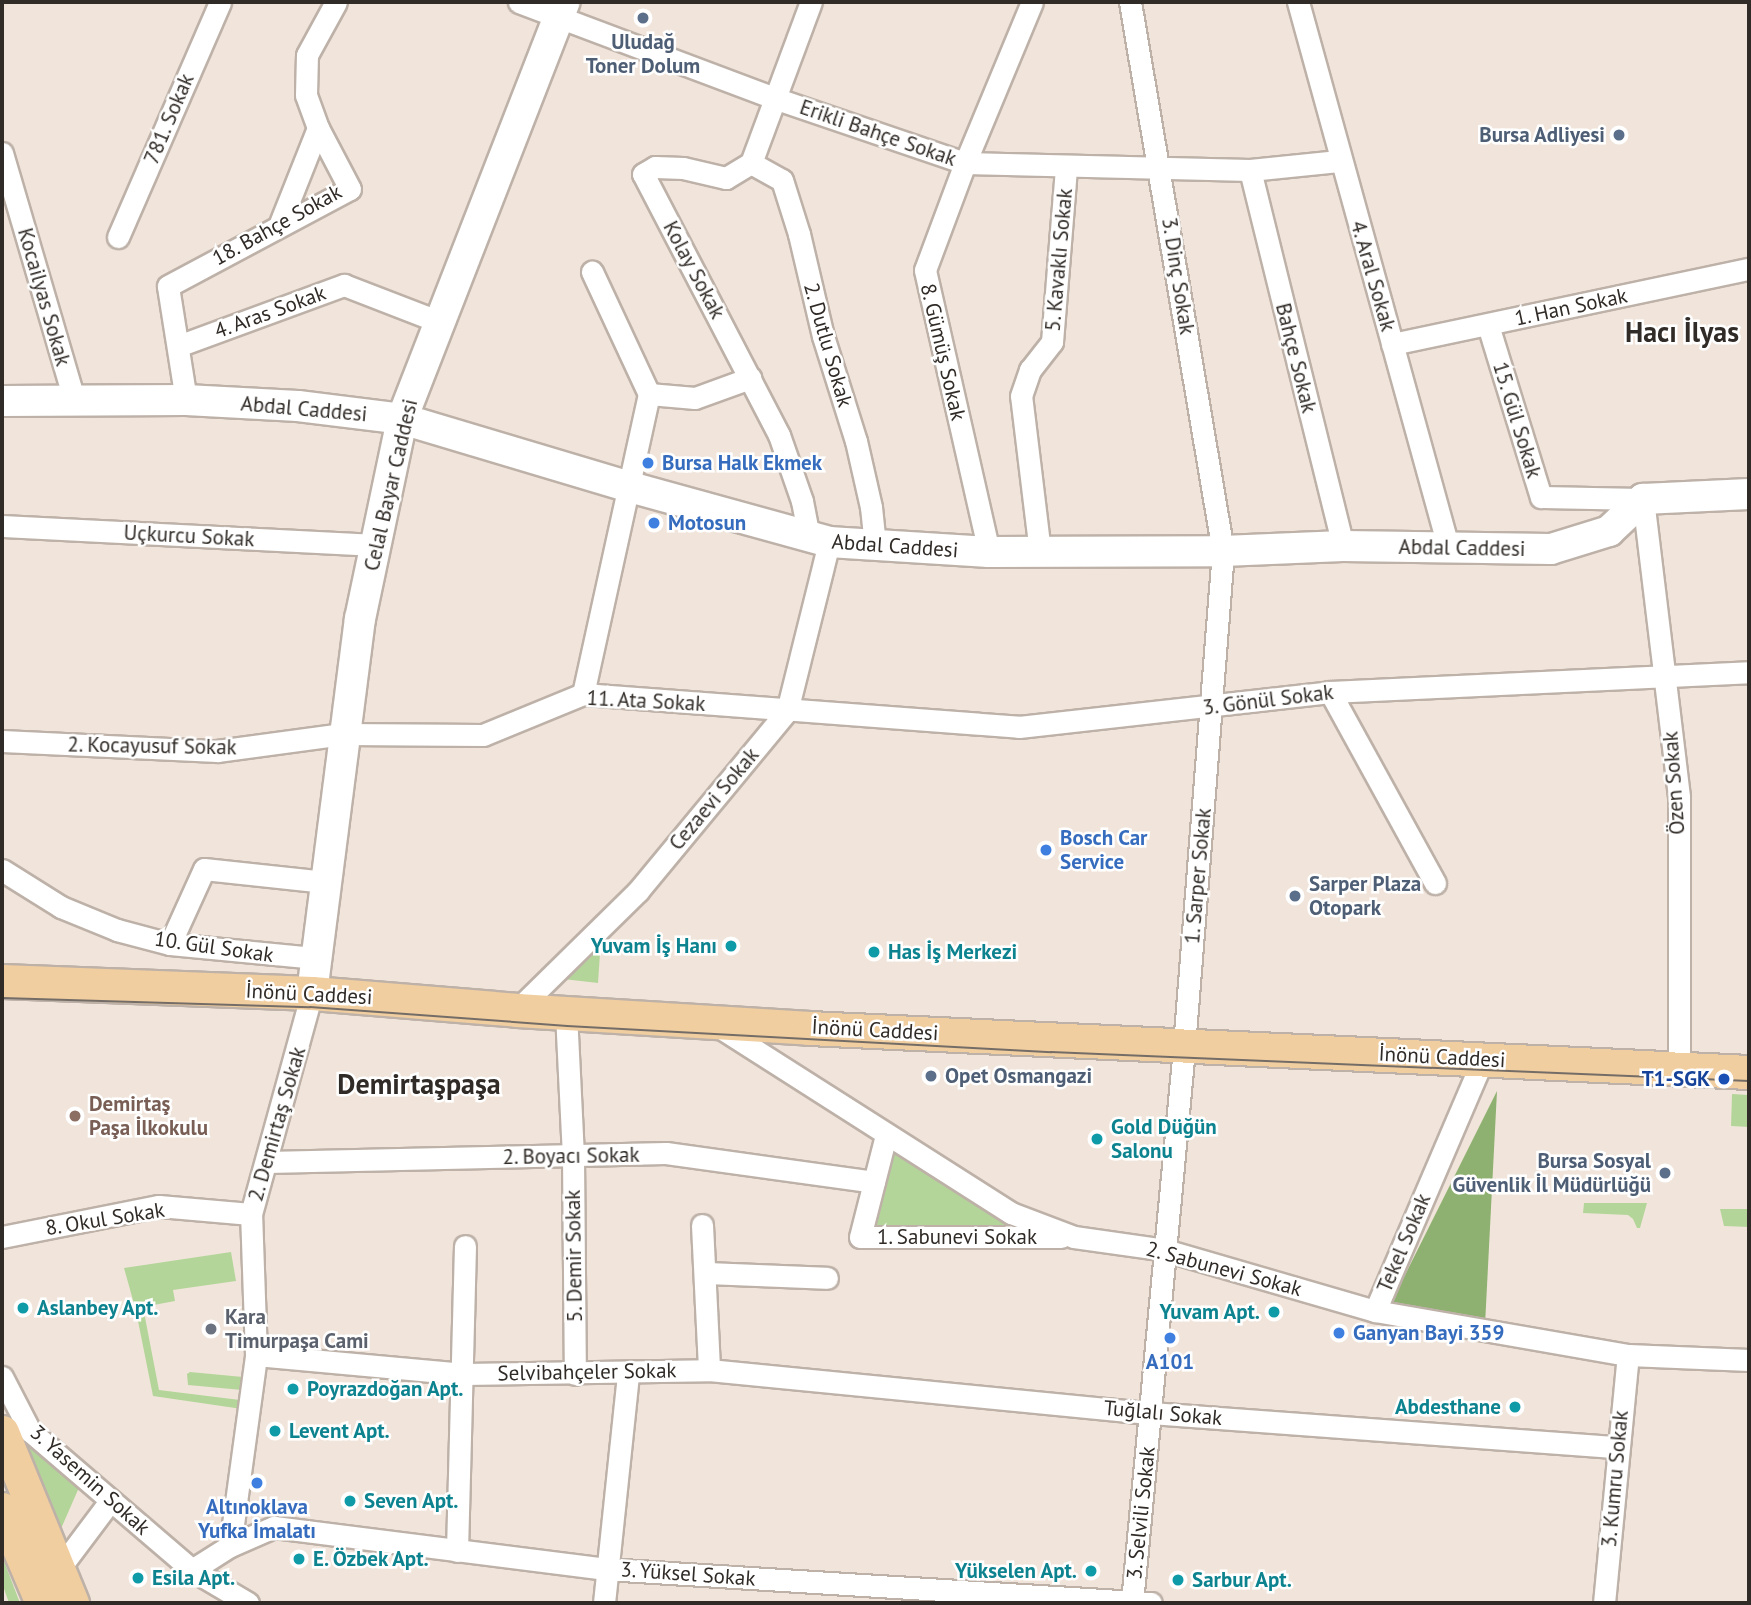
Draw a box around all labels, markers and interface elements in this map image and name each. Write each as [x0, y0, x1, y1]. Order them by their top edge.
marker: Uludağ Toner Dolum [635, 10, 651, 26]
place label: Uludağ Toner Dolum [586, 29, 700, 79]
street label: 781. Sokak [138, 69, 200, 169]
street label: Erikli Bahçe Sokak [796, 94, 960, 172]
place label: Bursa Adliyesi [1478, 122, 1605, 148]
marker: Bursa Adliyesi [1611, 127, 1627, 143]
street label: 18. Bahçe Sokak [207, 179, 347, 271]
street label: 5. Kavaklı Sokak [1040, 187, 1078, 333]
street label: 3. Dinç Sokak [1156, 215, 1200, 337]
street label: Kolay Sokak [658, 216, 730, 324]
street label: 4. Aral Sokak [1345, 217, 1401, 335]
street label: Kocailyas Sokak [12, 225, 76, 369]
street label: 2. Dutlu Sokak [798, 279, 858, 411]
street label: 4. Aras Sokak [210, 280, 330, 344]
street label: 8. Gümüş Sokak [915, 280, 971, 424]
street label: 1. Han Sokak [1512, 283, 1630, 331]
street label: Bahçe Sokak [1270, 300, 1322, 416]
district label: Hacı İlyas [1625, 315, 1739, 349]
street label: 15. Gül Sokak [1487, 358, 1547, 482]
street label: Abdal Caddesi [240, 391, 368, 427]
street label: Celal Bayar Caddesi [359, 397, 423, 573]
place label: Bursa Halk Ekmek [662, 450, 823, 476]
marker: Bursa Halk Ekmek [640, 455, 656, 471]
place label: Motosun [668, 510, 746, 536]
marker: Motosun [646, 515, 662, 531]
street label: Uçkurcu Sokak [123, 520, 255, 552]
street label: Abdal Caddesi [831, 529, 959, 563]
street label: Abdal Caddesi [1398, 534, 1526, 562]
street label: 3. Gönül Sokak [1200, 679, 1336, 721]
street label: 11. Ata Sokak [585, 685, 707, 717]
street label: Özen Sokak [1658, 730, 1690, 836]
street label: 2. Kocayusuf Sokak [66, 732, 238, 760]
street label: Cezaevi Sokak [664, 743, 764, 855]
street label: 1. Sarper Sokak [1179, 806, 1217, 946]
place label: Bosch Car Service [1060, 825, 1148, 875]
marker: Bosch Car Service [1038, 842, 1054, 858]
place label: Sarper Plaza Otopark [1309, 871, 1421, 921]
marker: Sarper Plaza Otopark [1287, 888, 1303, 904]
street label: 10. Gül Sokak [152, 926, 276, 968]
place label: Yuvam İş Hanı [591, 933, 717, 959]
marker: Yuvam İş Hanı [723, 938, 739, 954]
place label: Has İş Merkezi [888, 939, 1017, 965]
marker: Has İş Merkezi [866, 944, 882, 960]
street label: İnönü Caddesi [245, 978, 373, 1010]
street label: İnönü Caddesi [811, 1014, 939, 1046]
street label: İnönü Caddesi [1378, 1041, 1506, 1073]
street label: 2. Demirtaş Sokak [243, 1043, 311, 1205]
place label: Opet Osmangazi [945, 1063, 1092, 1089]
place label: T1-SGK [1642, 1066, 1710, 1092]
district label: Demirtaşpaşa [337, 1067, 501, 1101]
marker: Opet Osmangazi [923, 1068, 939, 1084]
marker: T1-SGK [1716, 1071, 1732, 1087]
place label: Demirtaş Paşa İlkokulu [89, 1091, 208, 1141]
marker: Demirtaş Paşa İlkokulu [67, 1108, 83, 1124]
place label: Gold Düğün Salonu [1111, 1114, 1217, 1164]
marker: Gold Düğün Salonu [1089, 1131, 1105, 1147]
street label: 2. Boyacı Sokak [501, 1142, 641, 1170]
place label: Bursa Sosyal Güvenlik İl Müdürlüğü [1452, 1148, 1651, 1198]
marker: Bursa Sosyal Güvenlik İl Müdürlüğü [1657, 1165, 1673, 1181]
street label: 5. Demir Sokak [560, 1189, 588, 1323]
street label: Tekel Sokak [1372, 1190, 1436, 1296]
street label: 8. Okul Sokak [43, 1197, 167, 1241]
street label: 1. Sabunevi Sokak [876, 1224, 1038, 1250]
street label: 2. Sabunevi Sokak [1143, 1236, 1305, 1302]
place label: Aslanbey Apt. [37, 1295, 160, 1321]
place label: Yuvam Apt. [1159, 1299, 1260, 1325]
marker: Aslanbey Apt. [15, 1300, 31, 1316]
place label: Kara Timurpaşa Cami [225, 1304, 369, 1354]
marker: Yuvam Apt. [1266, 1304, 1282, 1320]
place label: Ganyan Bayi 359 [1353, 1320, 1504, 1346]
marker: Kara Timurpaşa Cami [203, 1321, 219, 1337]
marker: Ganyan Bayi 359 [1331, 1325, 1347, 1341]
marker: A101 [1162, 1330, 1178, 1346]
place label: A101 [1146, 1349, 1194, 1375]
street label: Selvibahçeler Sokak [497, 1358, 677, 1386]
place label: Poyrazdoğan Apt. [307, 1376, 464, 1402]
marker: Poyrazdoğan Apt. [285, 1381, 301, 1397]
place label: Abdesthane [1395, 1394, 1501, 1420]
street label: Tuğlalı Sokak [1103, 1395, 1223, 1431]
marker: Abdesthane [1507, 1399, 1523, 1415]
street label: 3. Kumru Sokak [1596, 1409, 1634, 1549]
place label: Levent Apt. [289, 1418, 391, 1444]
street label: 3. Yasemin Sokak [24, 1419, 156, 1541]
marker: Levent Apt. [267, 1423, 283, 1439]
street label: 3. Selvili Sokak [1121, 1444, 1161, 1582]
marker: Altınoklava Yufka İmalatı [249, 1475, 265, 1491]
place label: Seven Apt. [364, 1488, 459, 1514]
marker: Seven Apt. [342, 1493, 358, 1509]
place label: Altınoklava Yufka İmalatı [198, 1494, 316, 1544]
place label: E. Özbek Apt. [313, 1546, 432, 1572]
marker: E. Özbek Apt. [291, 1551, 307, 1567]
street label: 3. Yüksel Sokak [619, 1557, 757, 1591]
place label: Yükselen Apt. [954, 1558, 1077, 1584]
marker: Yükselen Apt. [1083, 1563, 1099, 1579]
place label: Esila Apt. [152, 1565, 236, 1591]
place label: Sarbur Apt. [1192, 1567, 1293, 1593]
marker: Esila Apt. [130, 1570, 146, 1586]
marker: Sarbur Apt. [1170, 1572, 1186, 1588]

